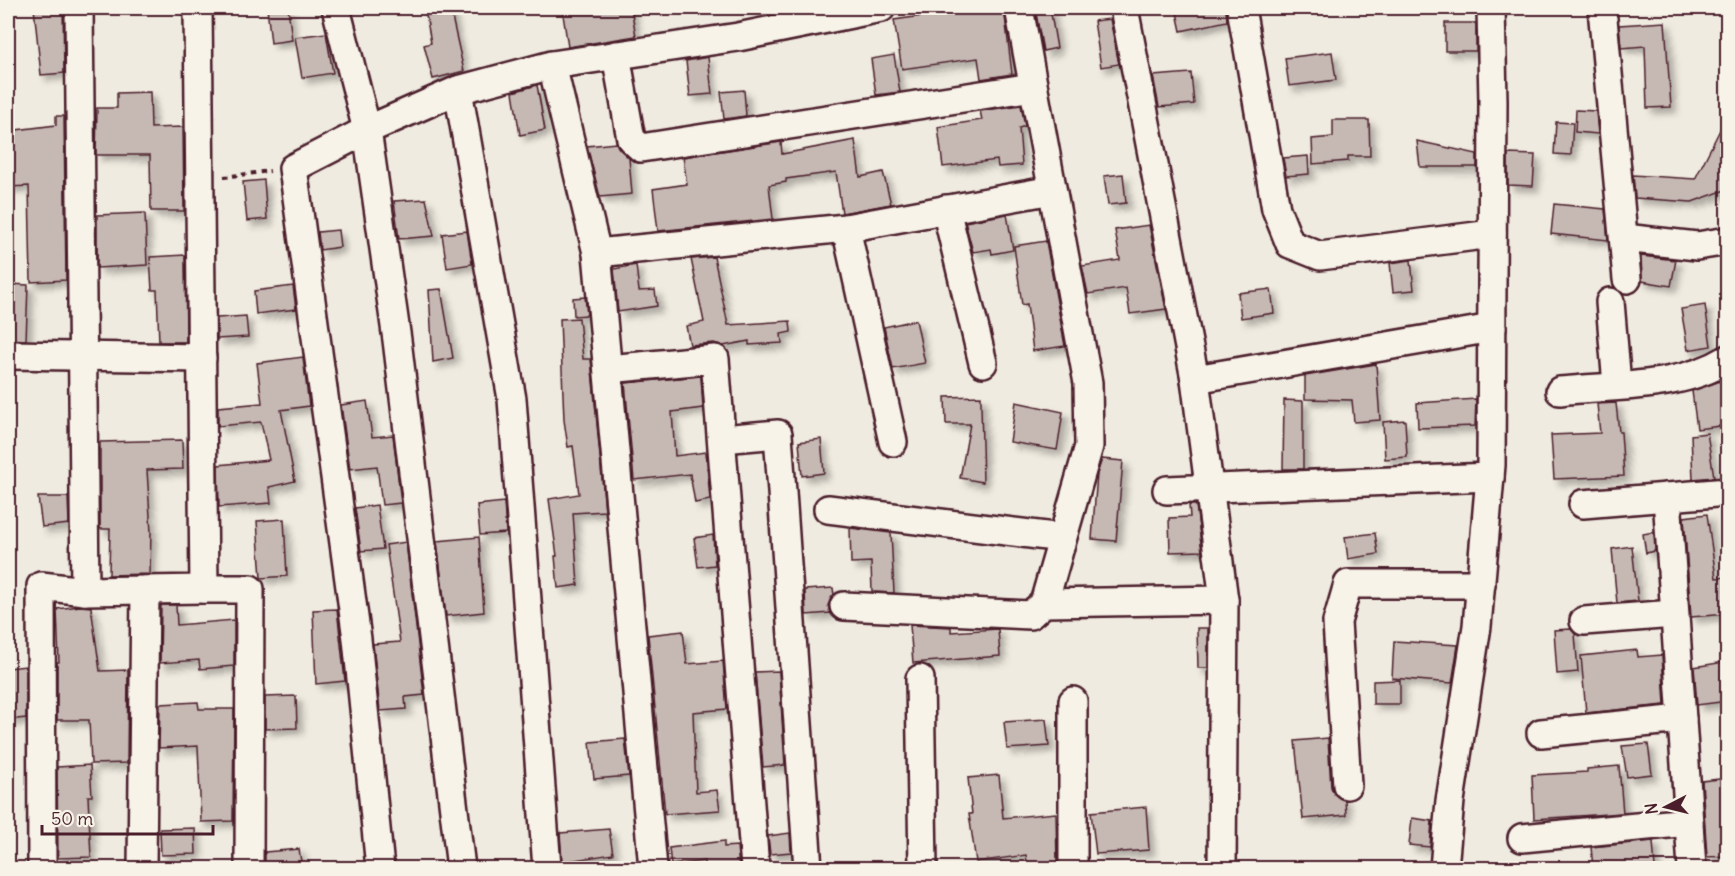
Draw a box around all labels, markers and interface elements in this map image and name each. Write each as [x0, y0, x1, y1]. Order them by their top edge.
north arrow [1636, 777, 1696, 837]
scale bar [42, 798, 213, 836]
text: N [1641, 802, 1662, 816]
text: 50 m [51, 807, 93, 830]

